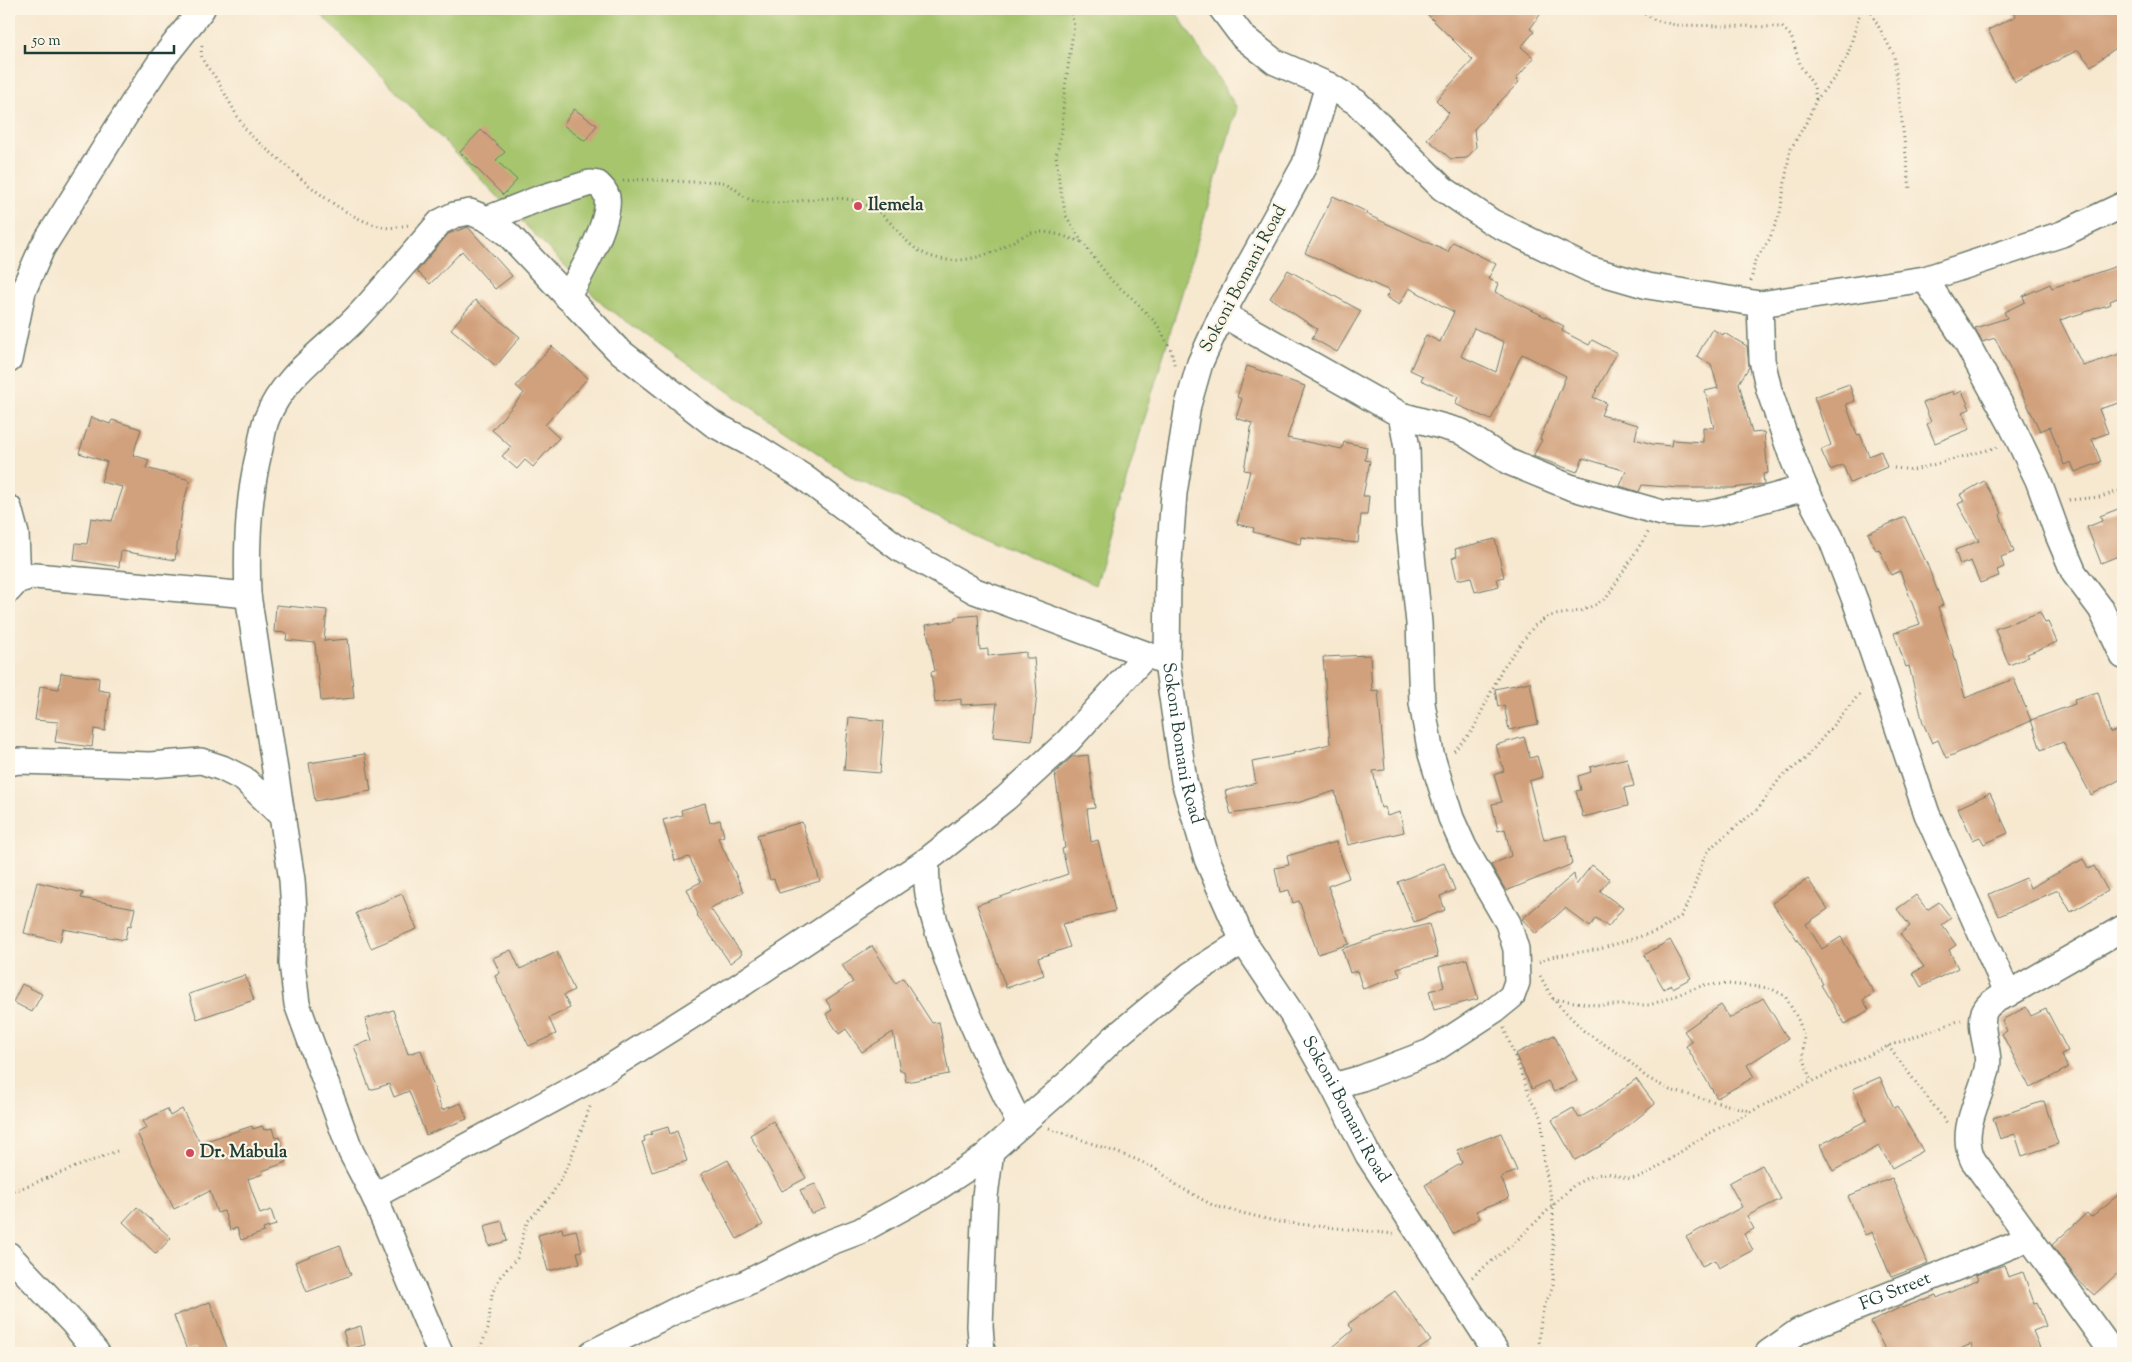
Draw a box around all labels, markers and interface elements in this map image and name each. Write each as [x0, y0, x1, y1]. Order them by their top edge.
scale bar [25, 22, 174, 54]
text: 50 m [31, 31, 61, 52]
place label: Ilemela [868, 193, 924, 219]
marker: Ilemela [852, 200, 864, 212]
street label: Sokoni Bomani Road [1194, 201, 1294, 357]
street label: Sokoni Bomani Road [1154, 661, 1209, 827]
street label: Sokoni Bomani Road [1294, 1032, 1396, 1188]
place label: Dr. Mabula [200, 1140, 288, 1166]
marker: Dr. Mabula [184, 1147, 196, 1159]
street label: FG Street [1856, 1266, 1935, 1318]

